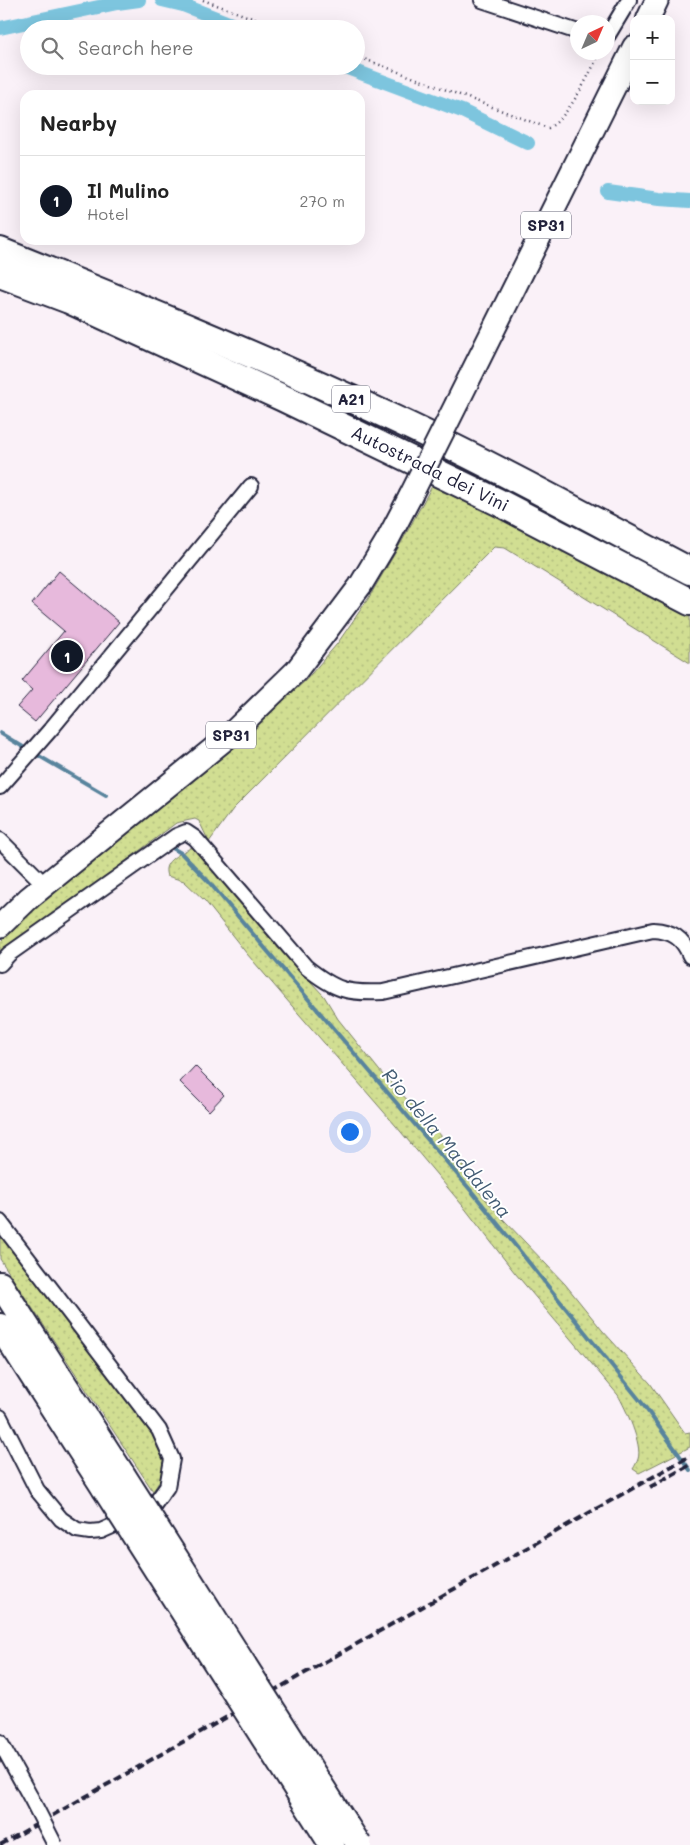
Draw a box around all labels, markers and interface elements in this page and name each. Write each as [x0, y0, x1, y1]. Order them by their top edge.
north arrow [570, 15, 615, 60]
map controls [630, 15, 675, 105]
button: + [630, 15, 675, 60]
search box [20, 20, 365, 75]
icon: search [38, 34, 66, 62]
text: Search here [78, 35, 194, 60]
button: − [630, 60, 675, 105]
text: Nearby [40, 109, 117, 136]
text: Il Mulino [87, 178, 169, 203]
text: 1 [52, 190, 60, 211]
text: 270 m [299, 190, 345, 211]
text: Hotel [87, 203, 129, 224]
road number: SP31 [521, 212, 571, 238]
road number: A21 [332, 386, 370, 412]
street label: Autostrada dei Vini [348, 419, 513, 517]
pin: 1 [51, 637, 83, 675]
road number: SP31 [206, 722, 256, 748]
water label: Rio della Maddalena [377, 1062, 518, 1223]
your location [337, 1119, 363, 1145]

